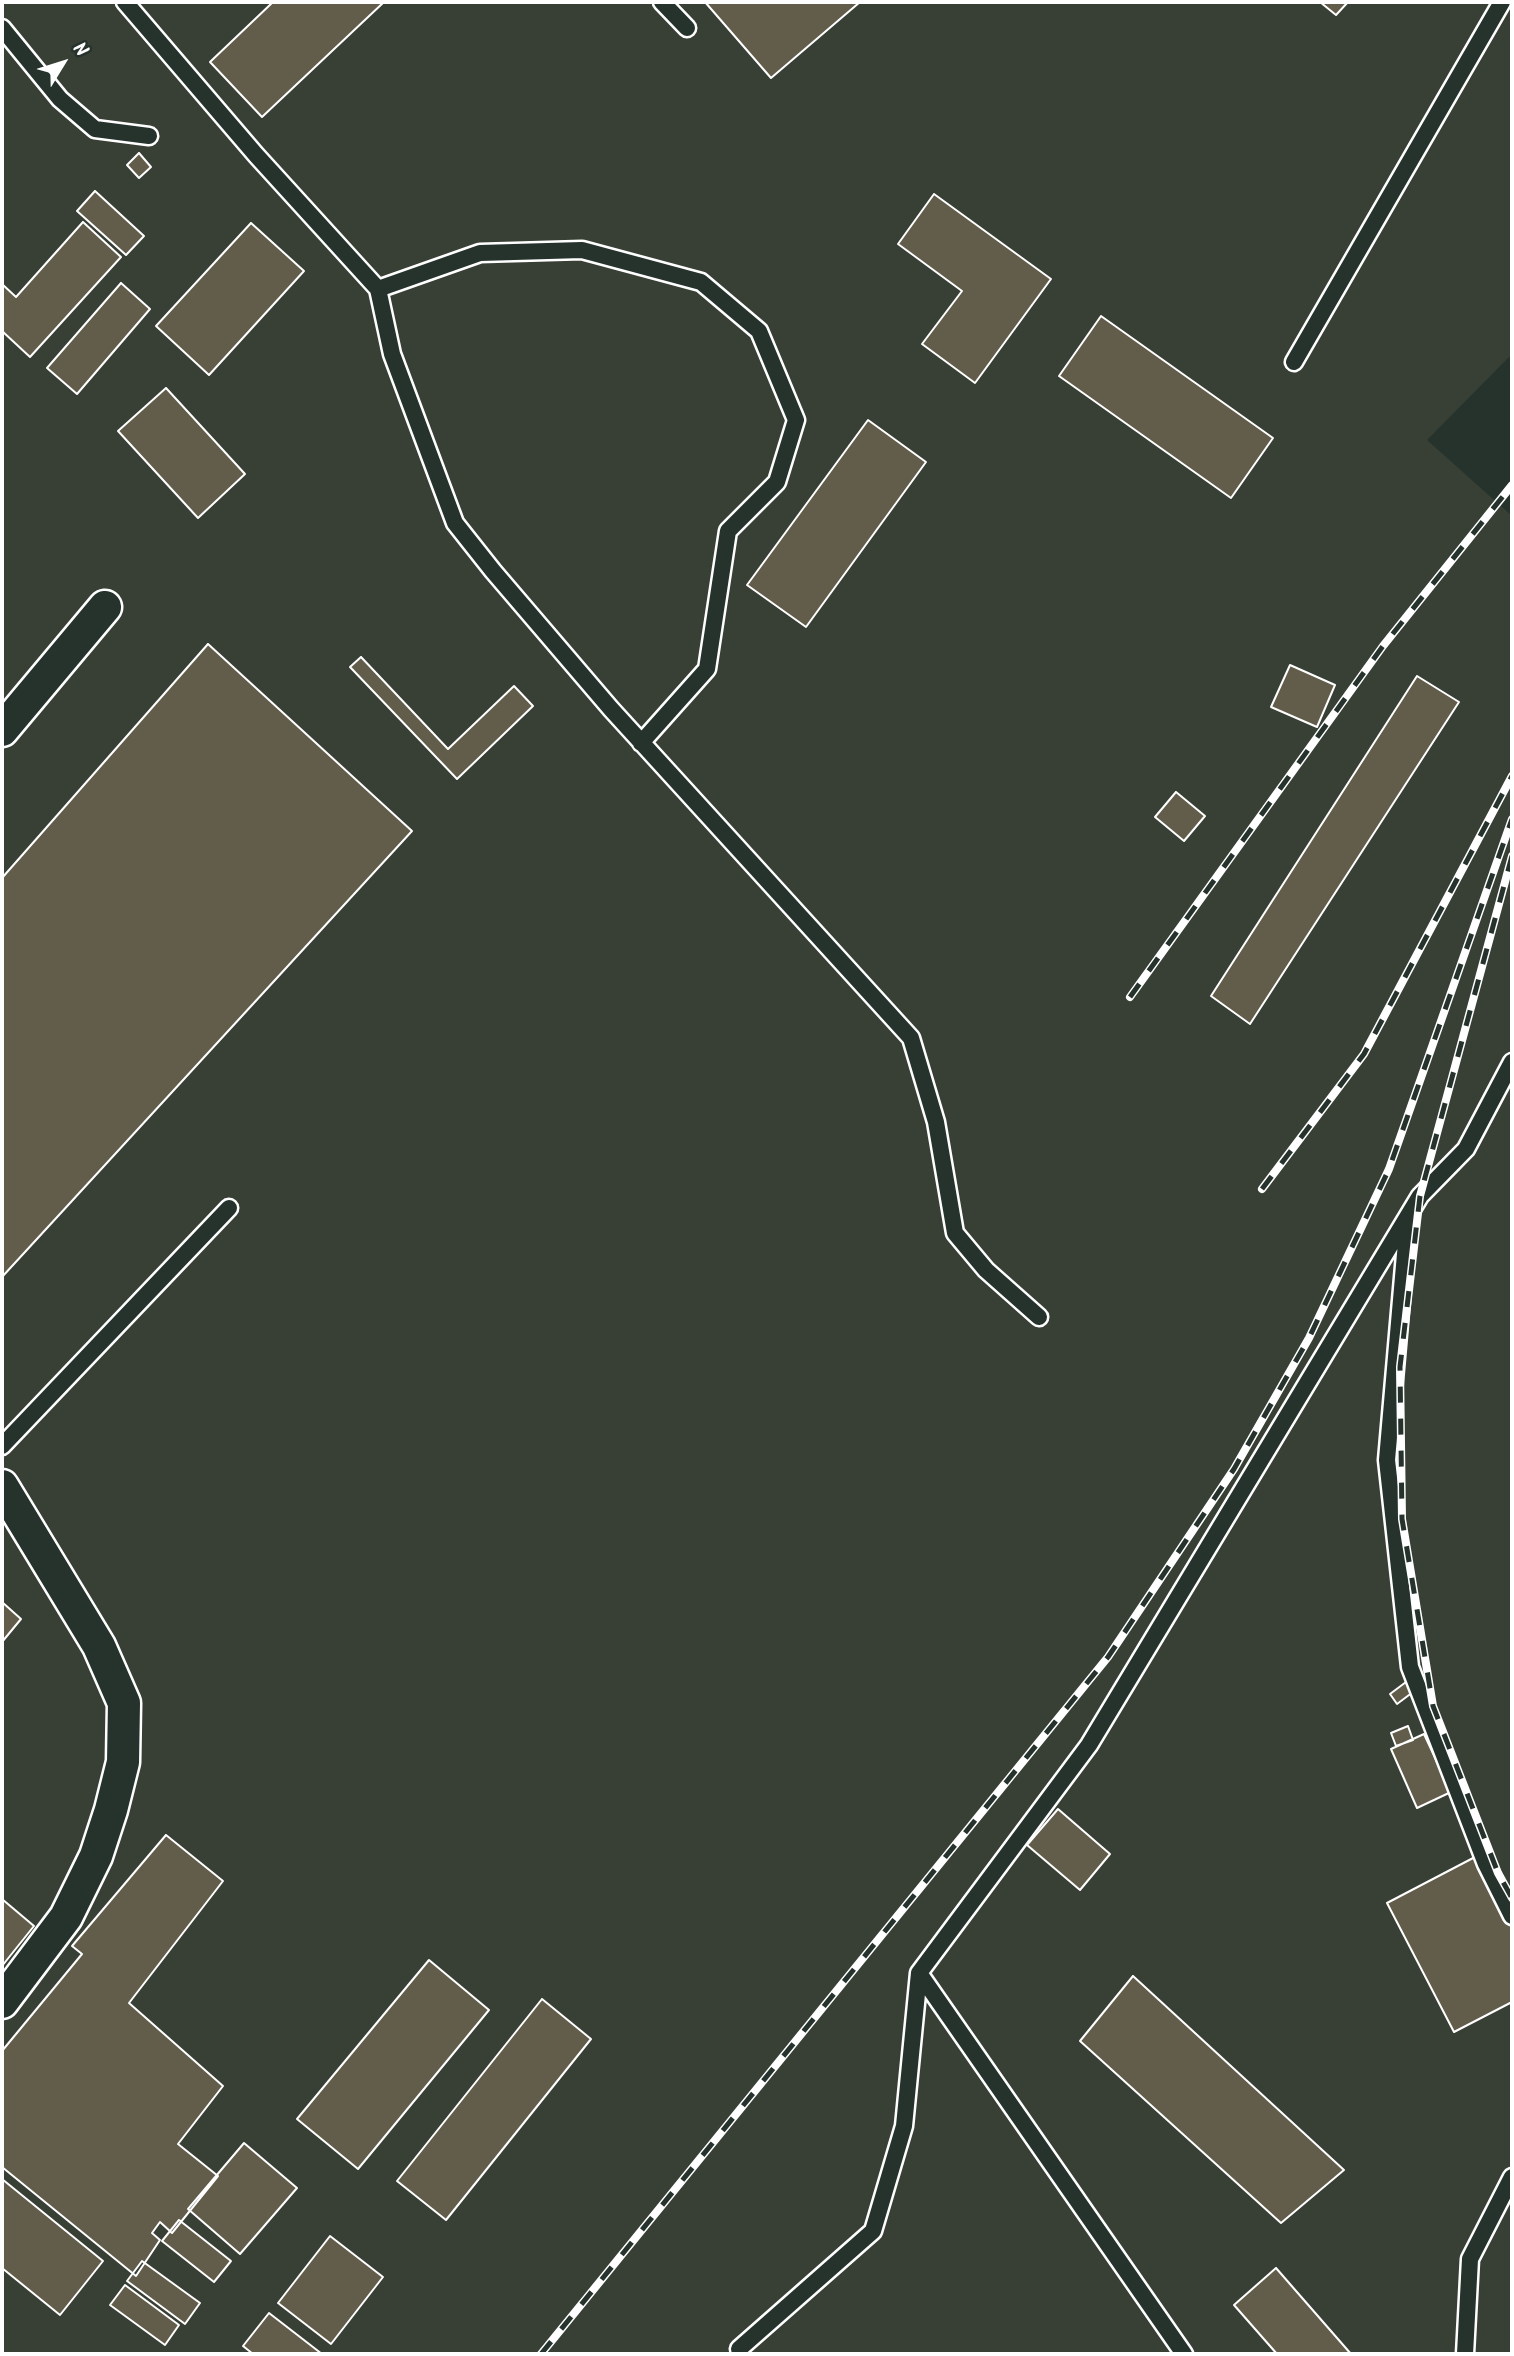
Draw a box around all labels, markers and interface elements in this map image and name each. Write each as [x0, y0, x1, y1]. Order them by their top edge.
north arrow [28, 28, 98, 98]
text: N [64, 36, 95, 64]

